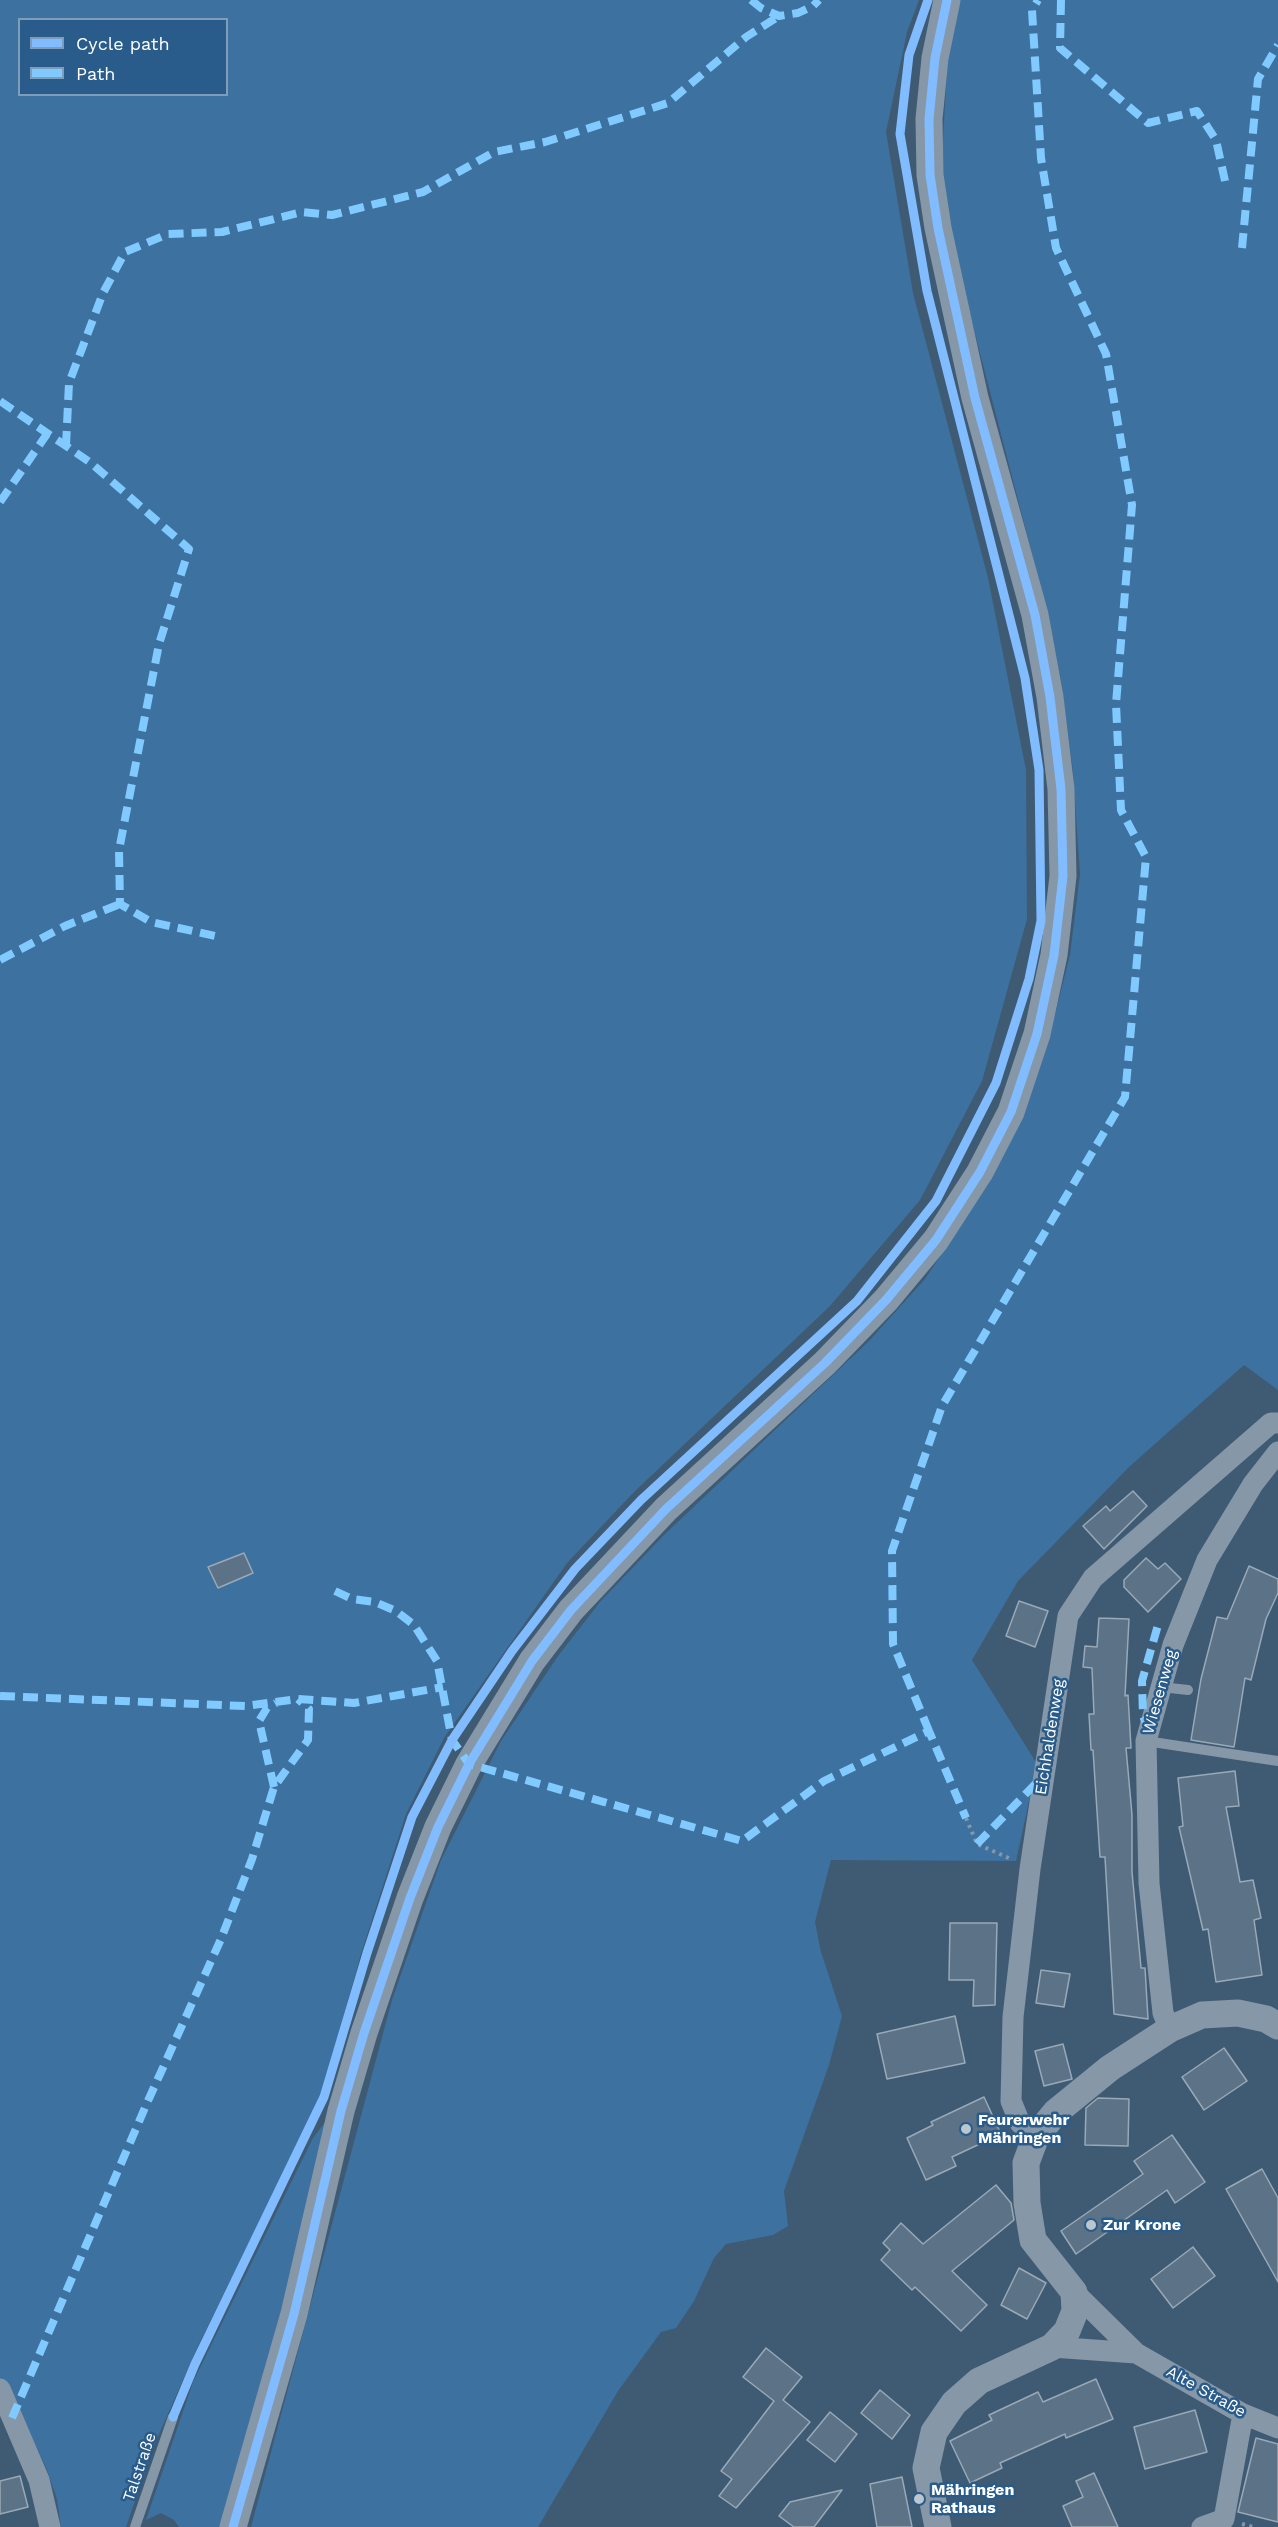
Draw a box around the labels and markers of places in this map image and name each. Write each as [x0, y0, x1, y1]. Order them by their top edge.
place label: Feurerwehr Mähringen [978, 2110, 1069, 2148]
marker: Feurerwehr Mähringen [959, 2122, 973, 2136]
place label: Zur Krone [1103, 2215, 1181, 2235]
marker: Zur Krone [1084, 2218, 1098, 2232]
place label: Mähringen Rathaus [931, 2480, 1014, 2518]
marker: Mähringen Rathaus [912, 2492, 926, 2506]

